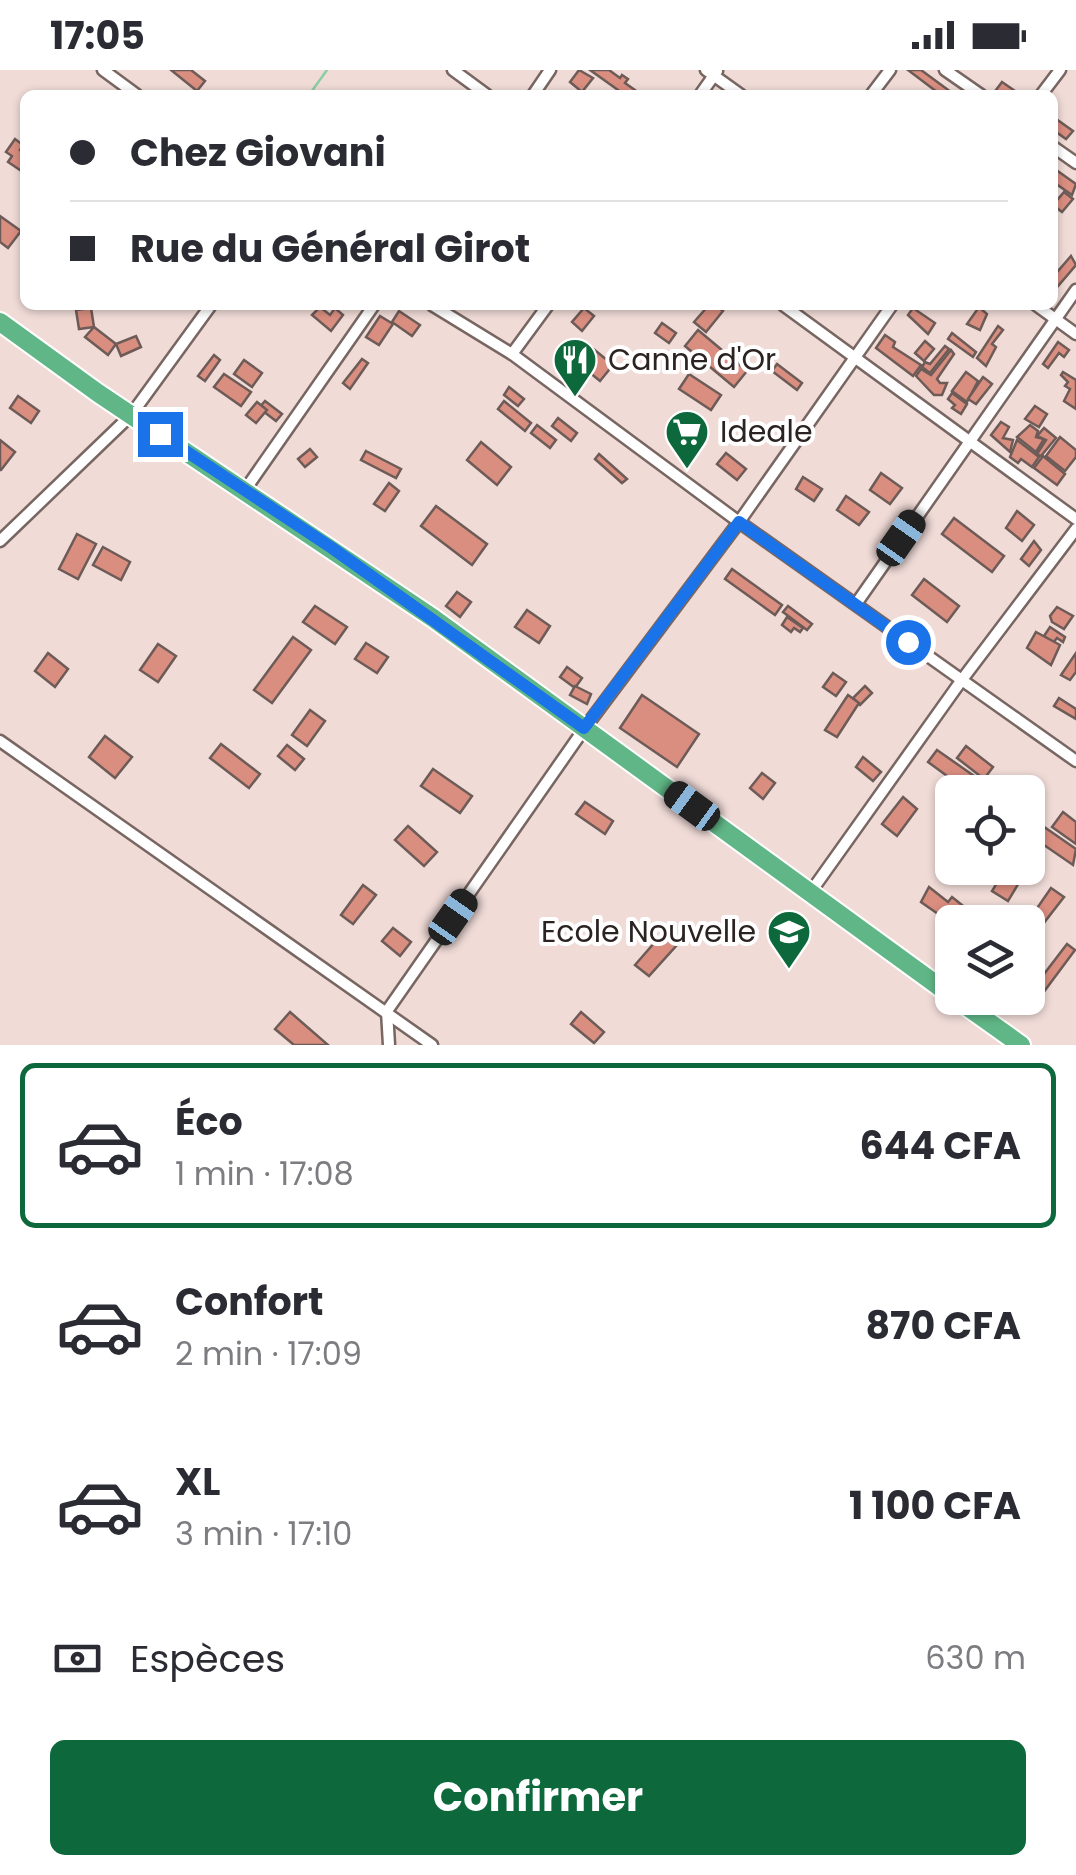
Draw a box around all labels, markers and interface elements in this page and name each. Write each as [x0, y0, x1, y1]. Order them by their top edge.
text: 17:05 [50, 9, 145, 62]
text: Chez Giovani [130, 126, 386, 179]
text: Rue du Général Girot [130, 222, 530, 275]
restaurant icon: Canne d'Or [552, 337, 598, 398]
place label: Canne d'Or [608, 338, 776, 381]
supermarket icon: Ideale [664, 409, 710, 470]
place label: Ideale [720, 410, 813, 453]
route end [138, 412, 183, 457]
car [872, 505, 930, 571]
route start [886, 620, 931, 665]
map controls [935, 775, 1045, 1015]
button: locate [935, 775, 1045, 885]
car [659, 776, 725, 836]
car [424, 884, 482, 950]
button: layers [935, 905, 1045, 1015]
school or university icon: Ecole Nouvelle [766, 909, 812, 970]
place label: Ecole Nouvelle [541, 910, 756, 953]
text: Éco [175, 1095, 243, 1148]
icon: car [55, 1101, 145, 1191]
text: 644 CFA [860, 1119, 1021, 1172]
text: 1 min · 17:08 [175, 1151, 354, 1196]
text: Confort [175, 1275, 323, 1328]
icon: car [55, 1281, 145, 1371]
text: 870 CFA [865, 1299, 1021, 1352]
text: 2 min · 17:09 [175, 1331, 362, 1376]
text: XL [175, 1455, 220, 1508]
icon: car [55, 1461, 145, 1551]
text: 1 100 CFA [849, 1479, 1021, 1532]
text: 3 min · 17:10 [175, 1511, 352, 1556]
icon: cash [50, 1631, 105, 1686]
text: Espèces [130, 1632, 285, 1685]
text: 630 m [925, 1635, 1026, 1680]
button: Confirmer [50, 1740, 1026, 1855]

